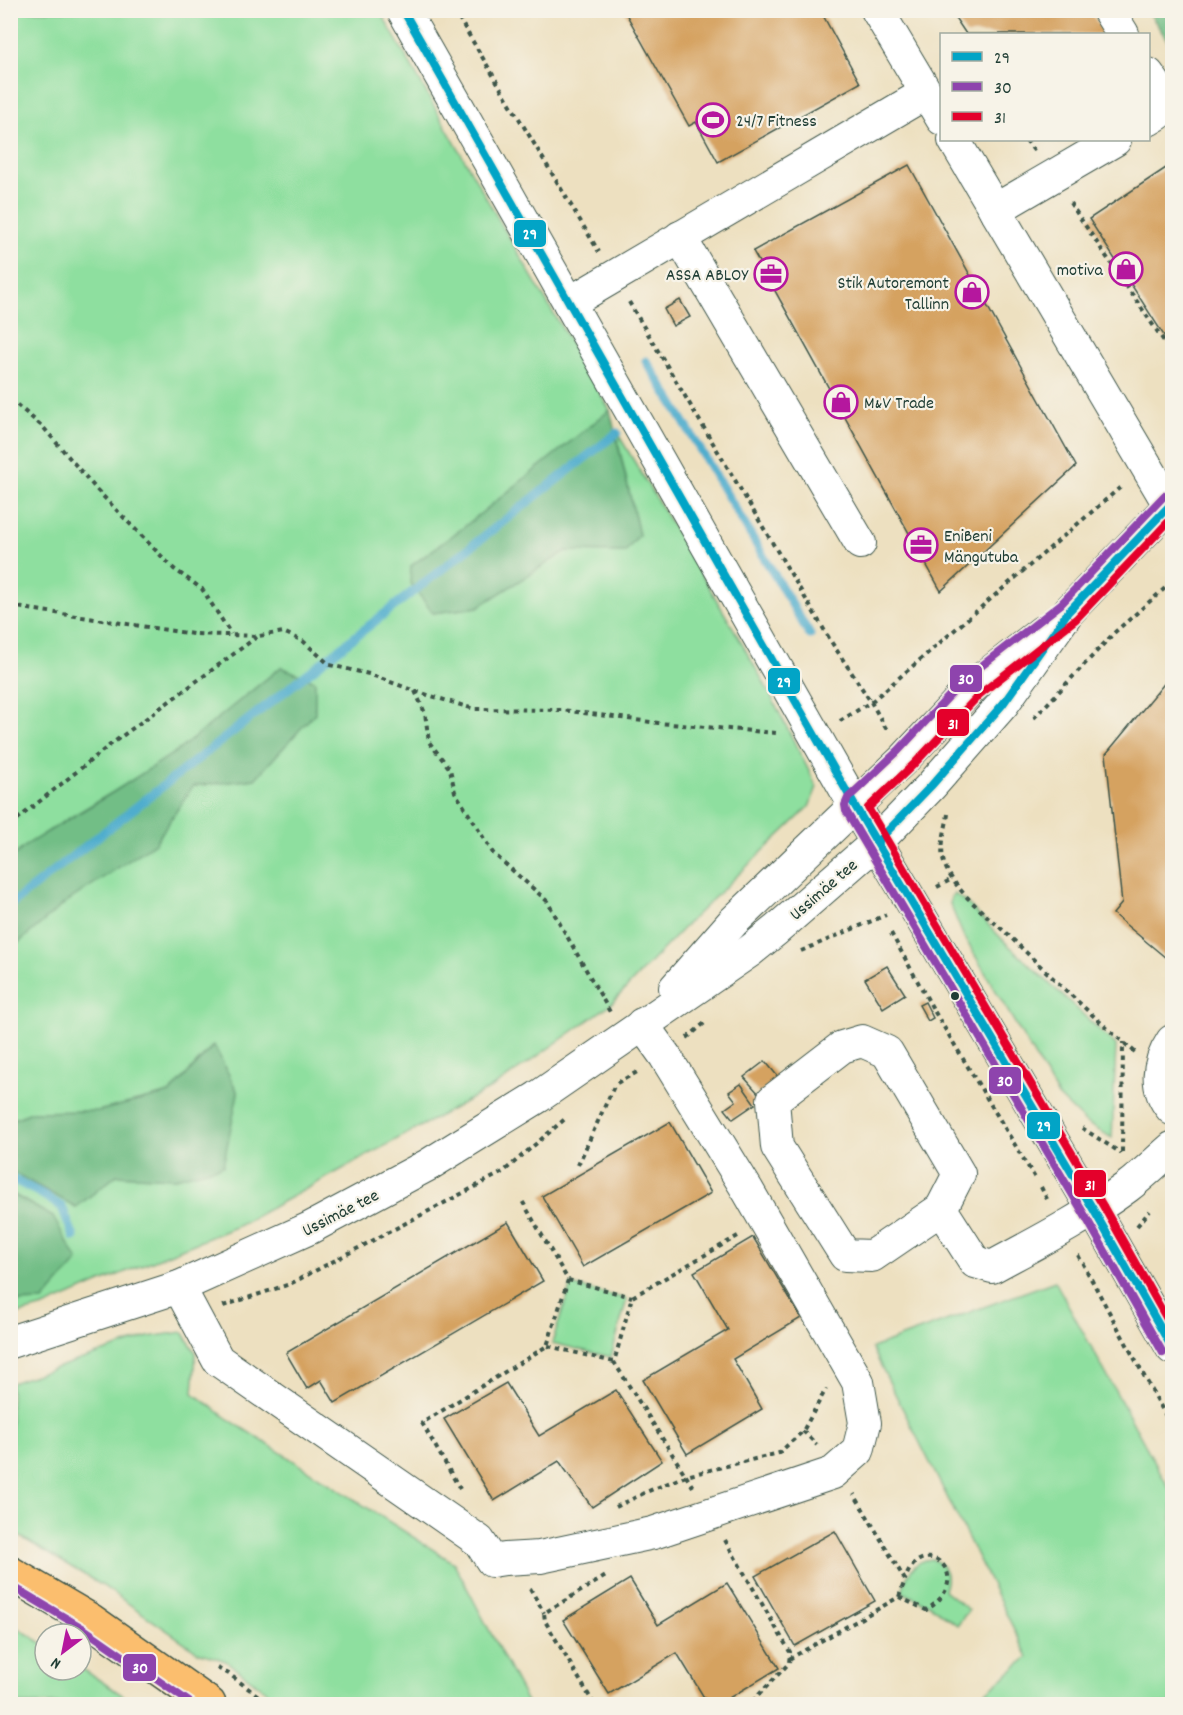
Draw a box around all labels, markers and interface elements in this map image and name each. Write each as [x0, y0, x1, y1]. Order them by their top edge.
legend [940, 33, 1150, 141]
text: 29 [994, 47, 1010, 72]
text: 30 [994, 77, 1012, 102]
sports icon: 24/7 Fitness [695, 102, 731, 138]
text: 31 [994, 107, 1006, 132]
place label: 24/7 Fitness [736, 110, 817, 135]
line badge: 29 [513, 219, 547, 248]
text: 29 [523, 224, 537, 247]
shop icon: motiva [1108, 251, 1144, 287]
office icon: ASSA ABLOY [753, 256, 789, 292]
place label: motiva [1057, 259, 1104, 284]
place label: ASSA ABLOY [666, 264, 749, 289]
place label: Stik Autoremont Tallinn [837, 272, 949, 318]
shop icon: Stik Autoremont Tallinn [954, 274, 990, 310]
shop icon: M&V Trade [823, 384, 859, 420]
place label: M&V Trade [864, 392, 934, 417]
place label: EniBeni Mängutuba [944, 525, 1019, 571]
office icon: EniBeni Mängutuba [903, 527, 939, 563]
line badge: 30 [949, 664, 983, 693]
line badge: 29 [767, 667, 801, 695]
text: 30 [958, 669, 974, 692]
text: 29 [777, 672, 791, 695]
line badge: 31 [936, 708, 970, 737]
text: 31 [948, 714, 958, 737]
street label: Ussimäe tee [785, 854, 864, 928]
unlabelled marker [949, 990, 961, 1002]
line badge: 30 [988, 1066, 1022, 1095]
text: 30 [997, 1071, 1013, 1094]
line badge: 29 [1026, 1111, 1061, 1140]
text: 29 [1037, 1116, 1051, 1139]
line badge: 31 [1073, 1169, 1107, 1198]
text: 31 [1085, 1175, 1095, 1198]
street label: Ussimäe tee [298, 1184, 384, 1244]
north arrow [33, 1622, 93, 1682]
text: N [47, 1651, 66, 1674]
line badge: 30 [122, 1653, 157, 1682]
text: 30 [132, 1658, 148, 1681]

